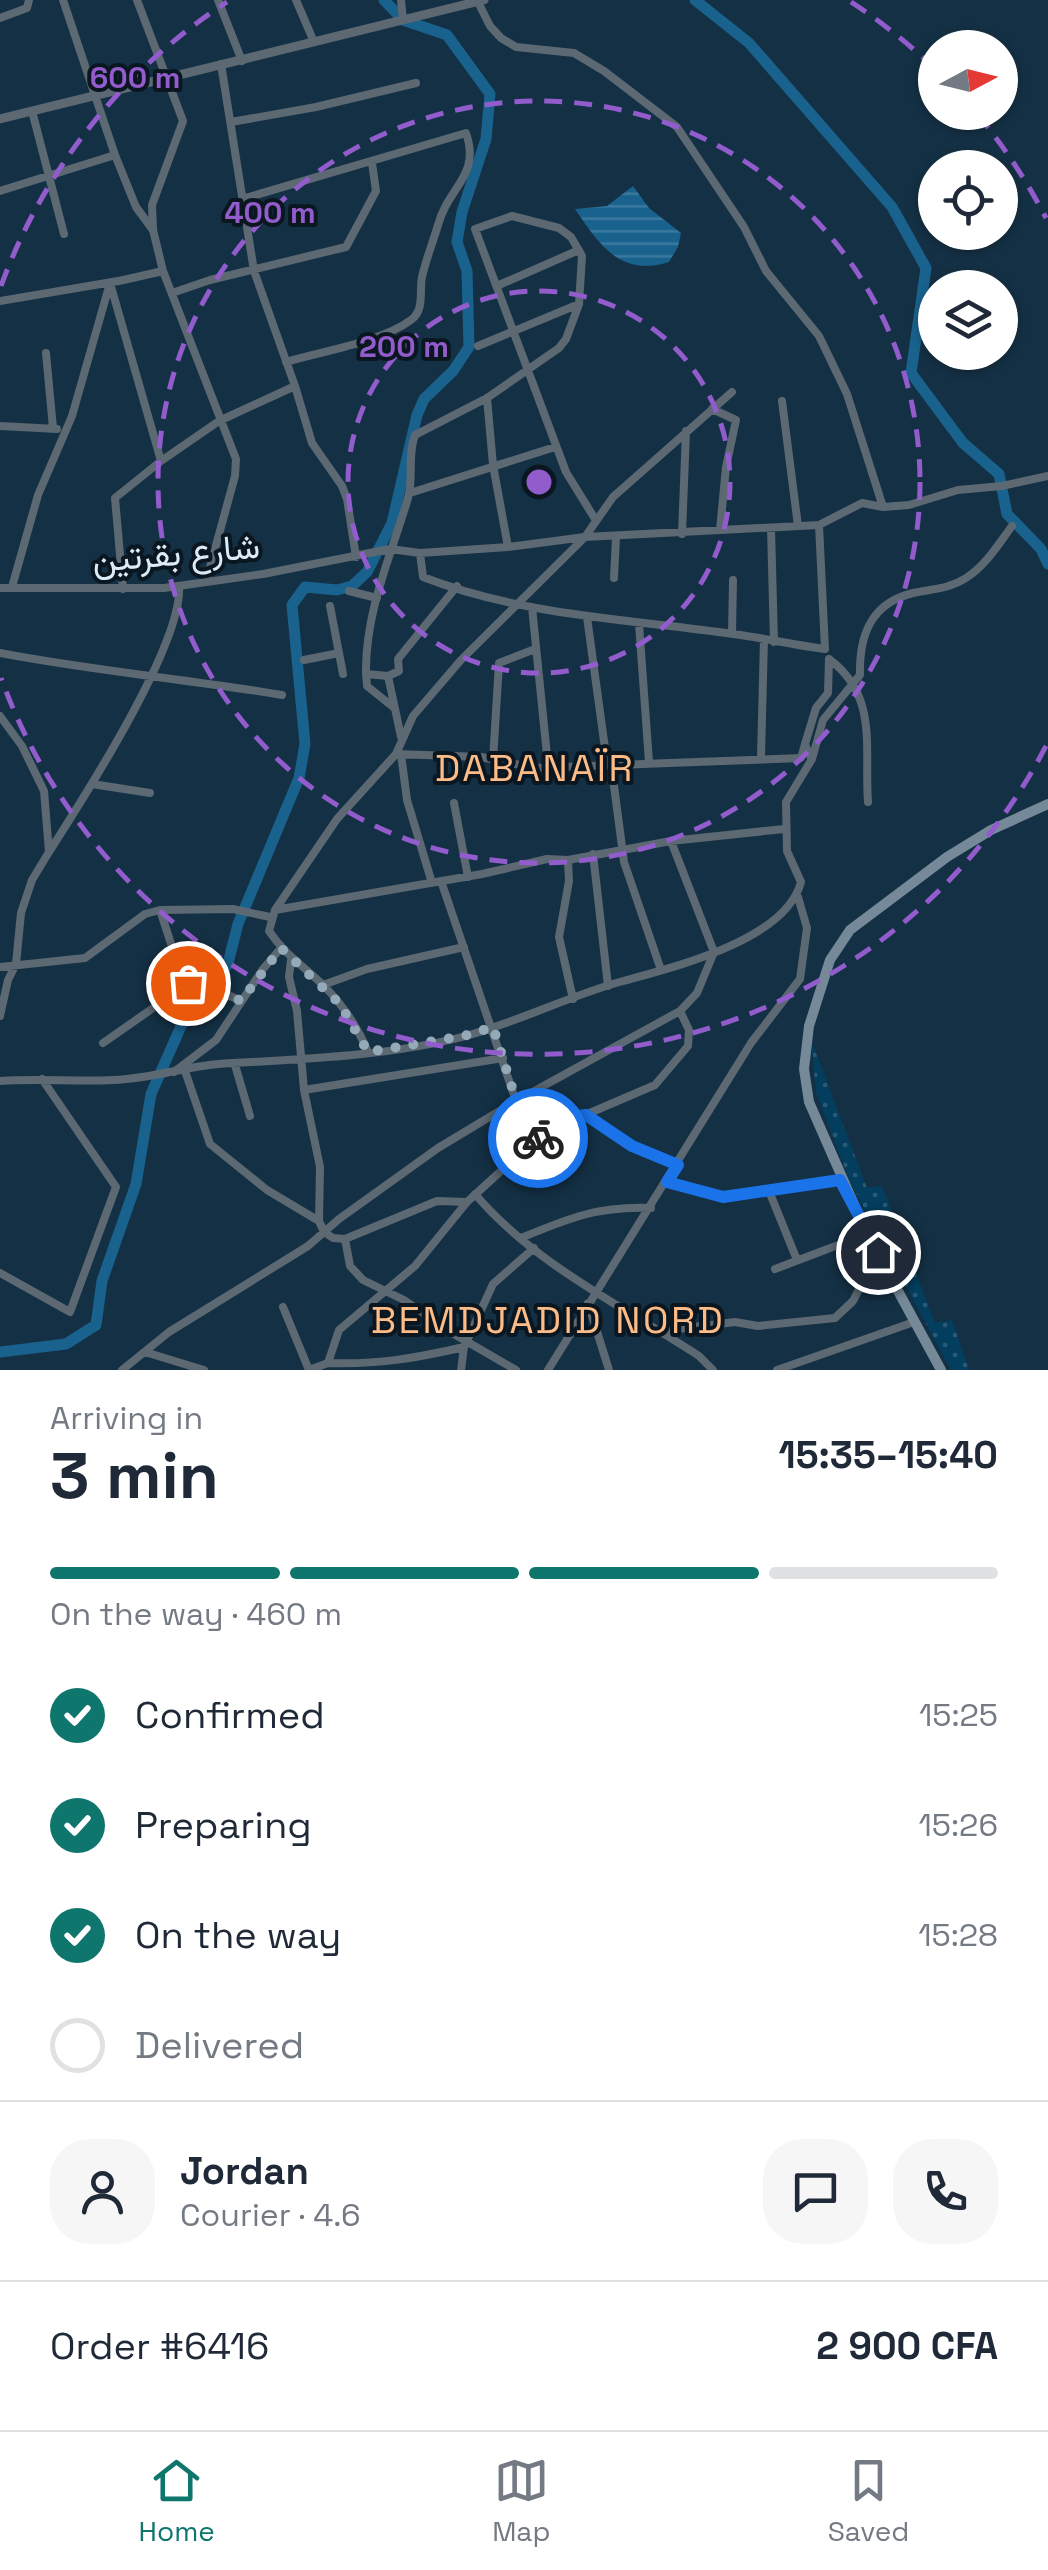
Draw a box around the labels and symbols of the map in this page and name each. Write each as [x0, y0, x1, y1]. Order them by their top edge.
north arrow [918, 30, 1018, 130]
text: 600 m [90, 58, 180, 97]
text: 400 m [224, 193, 316, 232]
text: 200 m [359, 327, 449, 366]
centre of rings [521, 464, 557, 500]
street label: شارع بقرتين [90, 524, 262, 584]
district label: DABANAÏR [435, 744, 635, 792]
pin [146, 941, 231, 1026]
courier [488, 1088, 588, 1188]
pin [836, 1210, 921, 1295]
district label: BEMDJADID NORD [371, 1296, 725, 1344]

